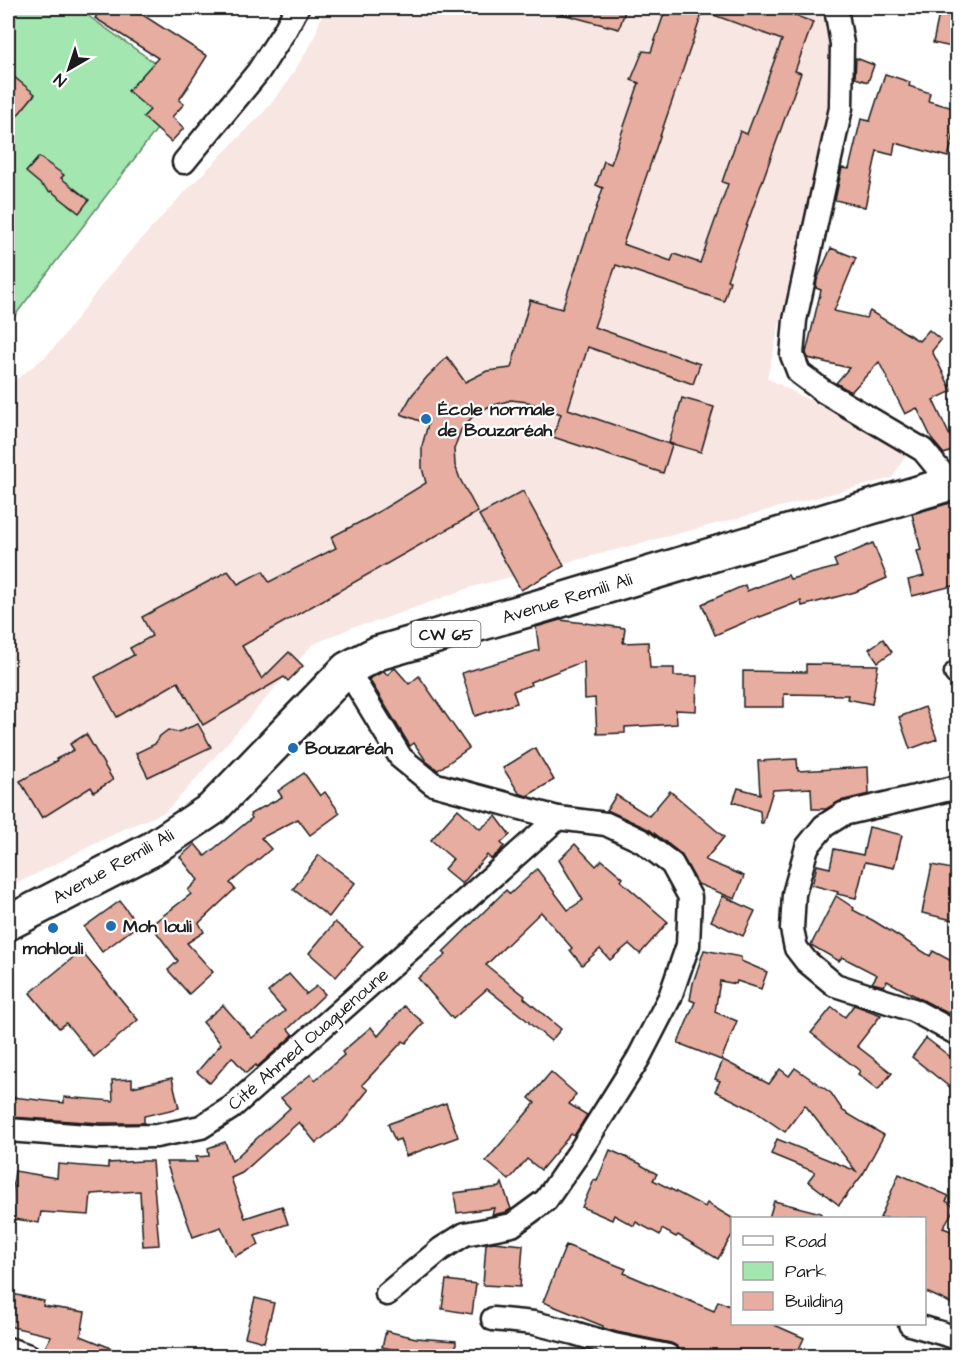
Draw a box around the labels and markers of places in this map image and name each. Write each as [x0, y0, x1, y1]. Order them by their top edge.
place label: École normale de Bouzaréah [437, 397, 555, 443]
marker: École normale de Bouzaréah [419, 412, 433, 426]
place label: Bouzaréah [305, 736, 394, 761]
marker: Bouzaréah [286, 741, 300, 755]
place label: Moh louli [123, 914, 192, 939]
marker: Moh louli [104, 919, 118, 933]
marker: mohlouli [46, 921, 60, 935]
place label: mohlouli [23, 936, 84, 961]

